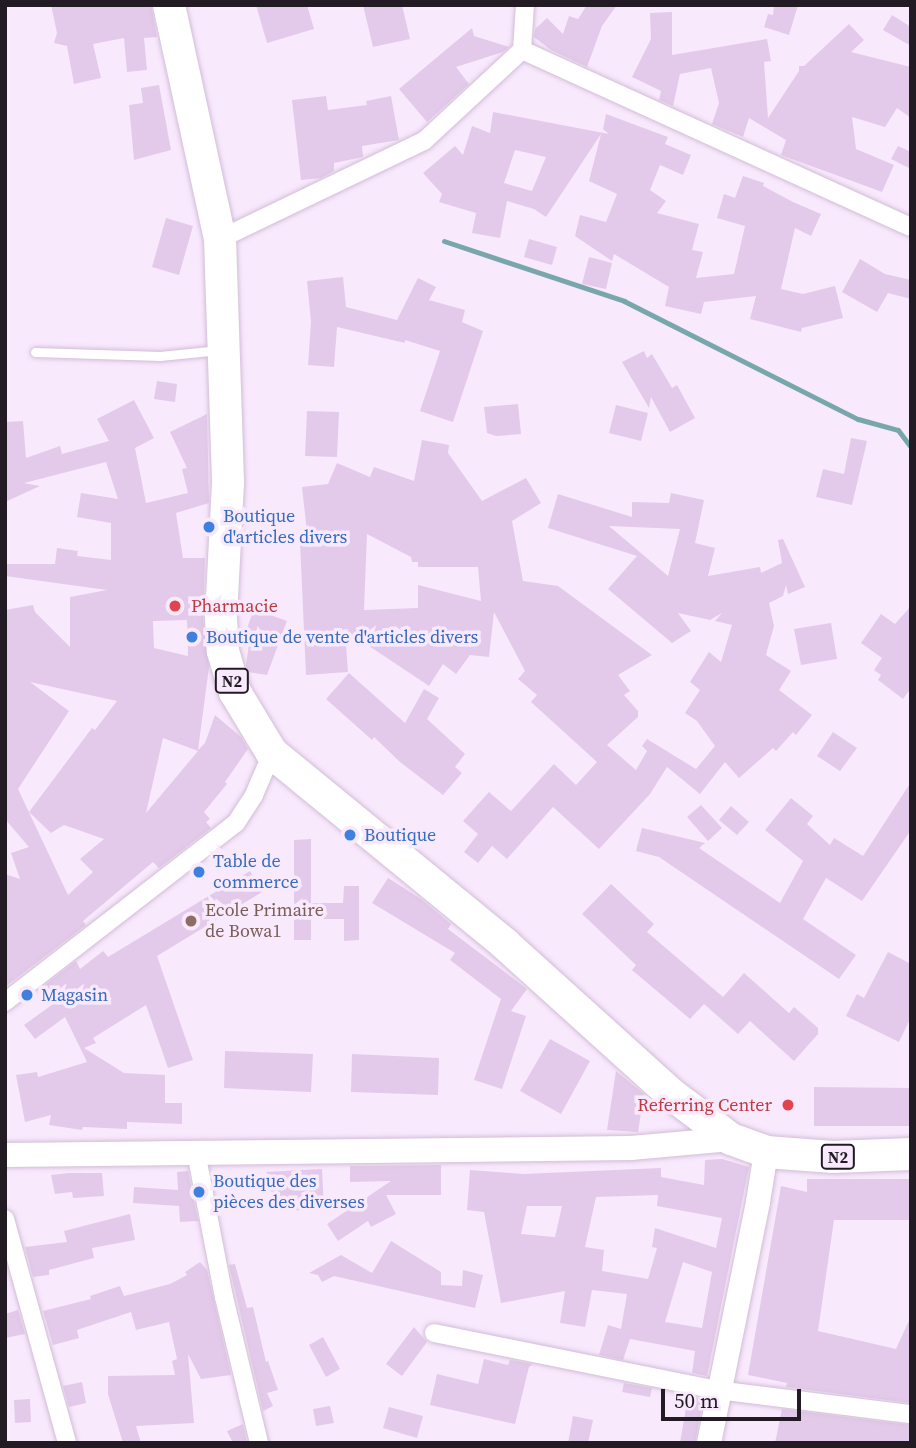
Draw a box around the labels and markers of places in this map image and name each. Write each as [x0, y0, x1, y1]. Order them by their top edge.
place label: Boutique d'articles divers [223, 506, 347, 548]
marker: Boutique d'articles divers [201, 519, 217, 535]
place label: Pharmacie [191, 595, 278, 617]
marker: Pharmacie [165, 596, 185, 616]
place label: Boutique de vente d'articles divers [206, 626, 478, 648]
marker: Boutique de vente d'articles divers [184, 629, 200, 645]
place label: Boutique [364, 824, 436, 846]
marker: Boutique [342, 827, 358, 843]
place label: Table de commerce [213, 851, 299, 894]
marker: Table de commerce [191, 864, 207, 880]
place label: Ecole Primaire de Bowa1 [205, 900, 324, 942]
marker: Ecole Primaire de Bowa1 [183, 913, 199, 929]
place label: Magasin [41, 984, 108, 1006]
marker: Magasin [19, 987, 35, 1003]
place label: Referring Center [637, 1094, 772, 1116]
marker: Referring Center [778, 1095, 798, 1115]
place label: Boutique des pièces des diverses [213, 1171, 365, 1214]
marker: Boutique des pièces des diverses [191, 1184, 207, 1200]

